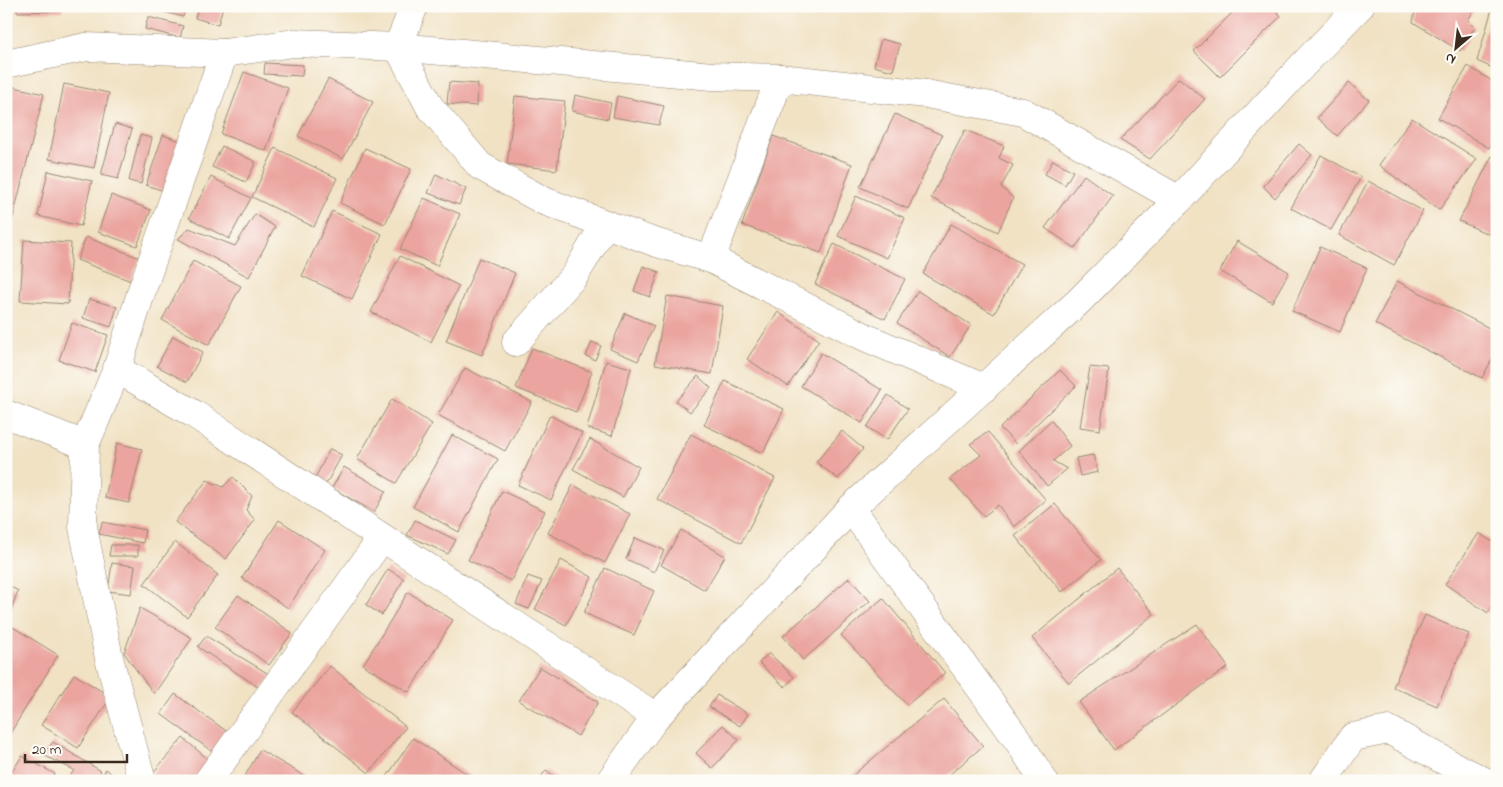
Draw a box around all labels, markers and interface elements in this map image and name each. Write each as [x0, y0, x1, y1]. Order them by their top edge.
north arrow [1430, 22, 1480, 72]
text: N [1441, 47, 1460, 70]
scale bar [25, 732, 128, 764]
text: 20 m [32, 739, 62, 761]

